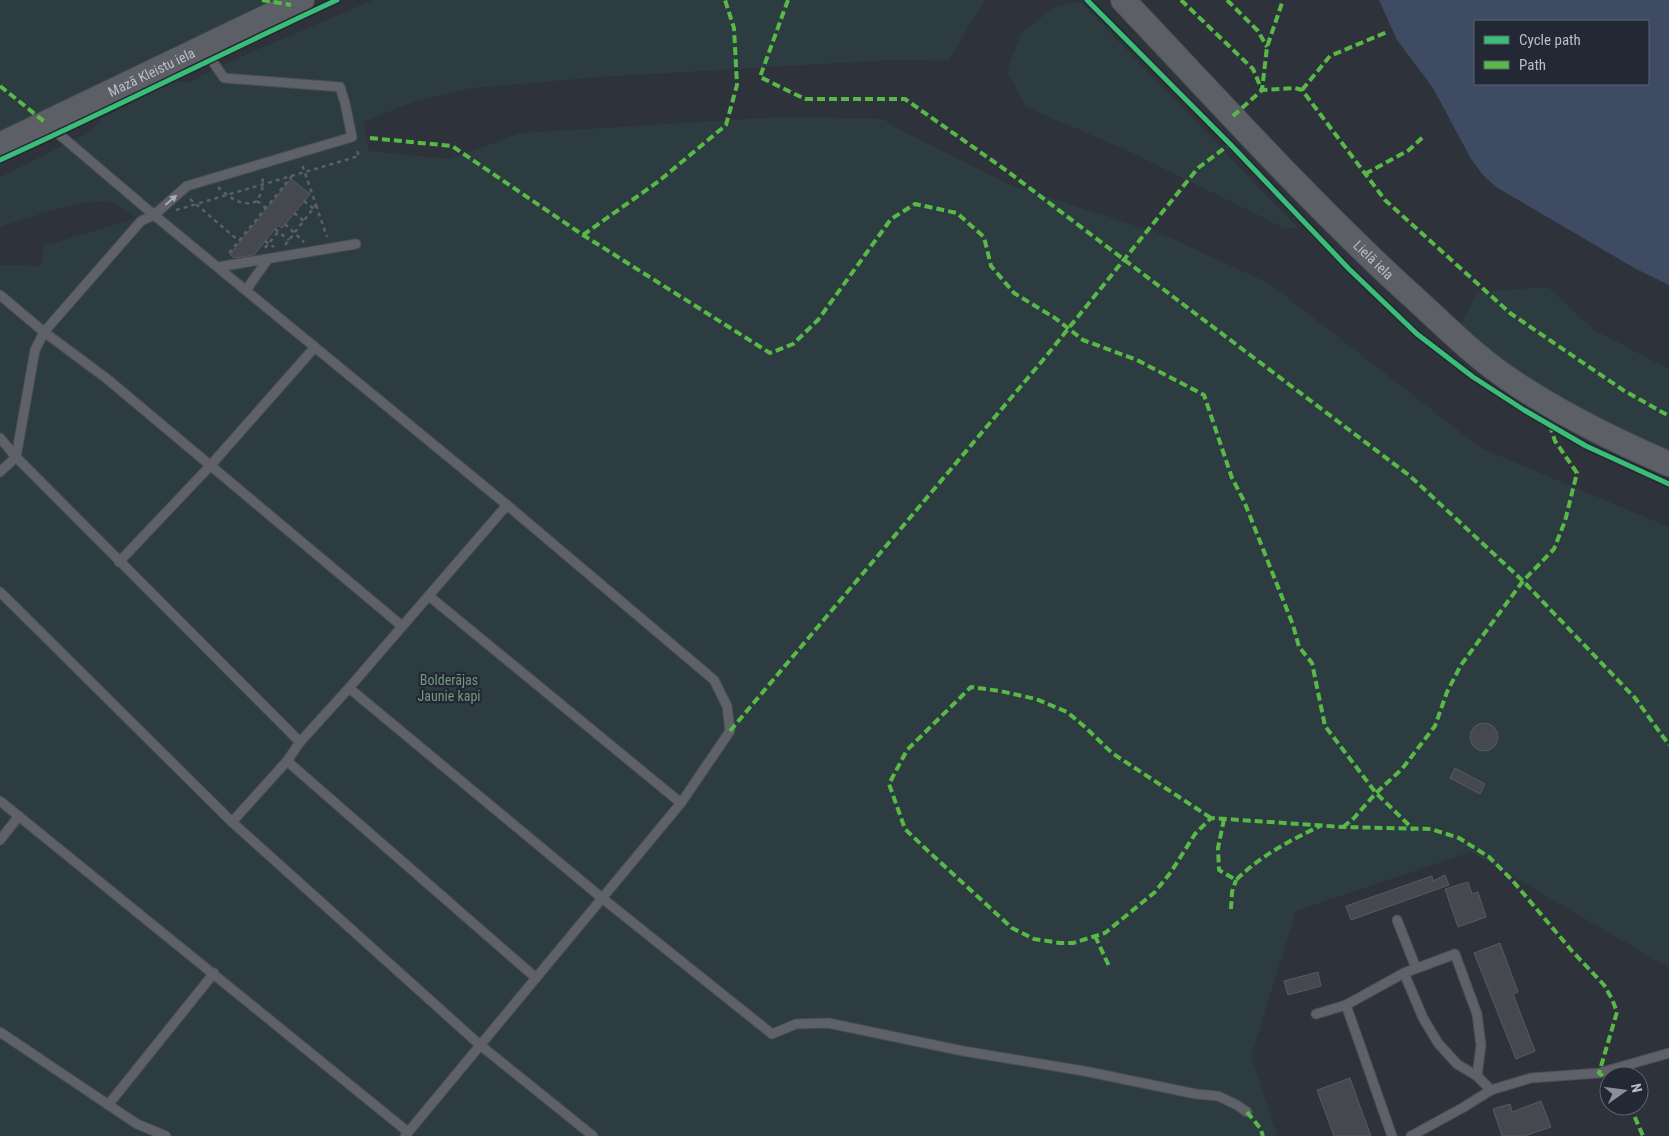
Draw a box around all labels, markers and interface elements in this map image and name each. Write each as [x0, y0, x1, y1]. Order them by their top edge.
legend [1474, 20, 1649, 85]
text: Cycle path [1519, 31, 1581, 49]
street label: Mazā Kleistu iela [105, 45, 197, 100]
text: Path [1519, 56, 1546, 74]
one-way arrow [164, 195, 177, 206]
street label: Lielā iela [1350, 237, 1397, 283]
park label: Bolderājas Jaunie kapi [417, 672, 481, 704]
north arrow [1599, 1066, 1649, 1116]
text: N [1628, 1082, 1645, 1094]

